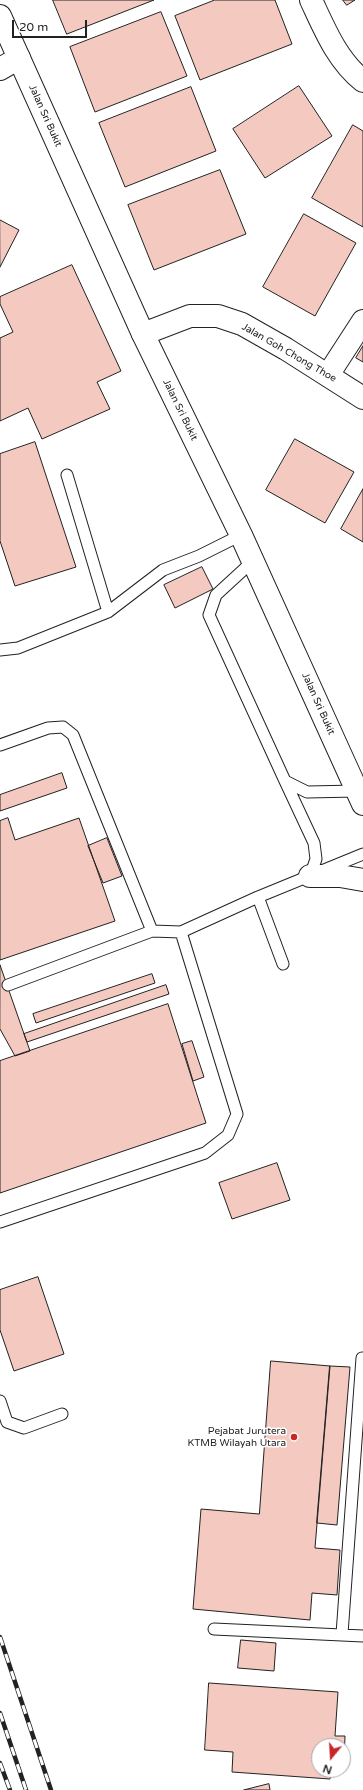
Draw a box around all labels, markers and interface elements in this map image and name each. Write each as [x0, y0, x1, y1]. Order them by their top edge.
scale bar [14, 12, 89, 38]
text: 20 m [19, 20, 48, 34]
street label: Jalan Sri Bukit [26, 83, 64, 149]
street label: Jalan Goh Chong Thoe [239, 321, 339, 385]
street label: Jalan Sri Bukit [160, 377, 200, 443]
street label: Jalan Sri Bukit [299, 671, 337, 737]
place label: Pejabat Jurutera KTMB Wilayah Utara [188, 1425, 286, 1448]
marker: Pejabat Jurutera KTMB Wilayah Utara [289, 1432, 299, 1442]
north arrow [311, 1738, 351, 1778]
text: N [321, 1761, 334, 1776]

